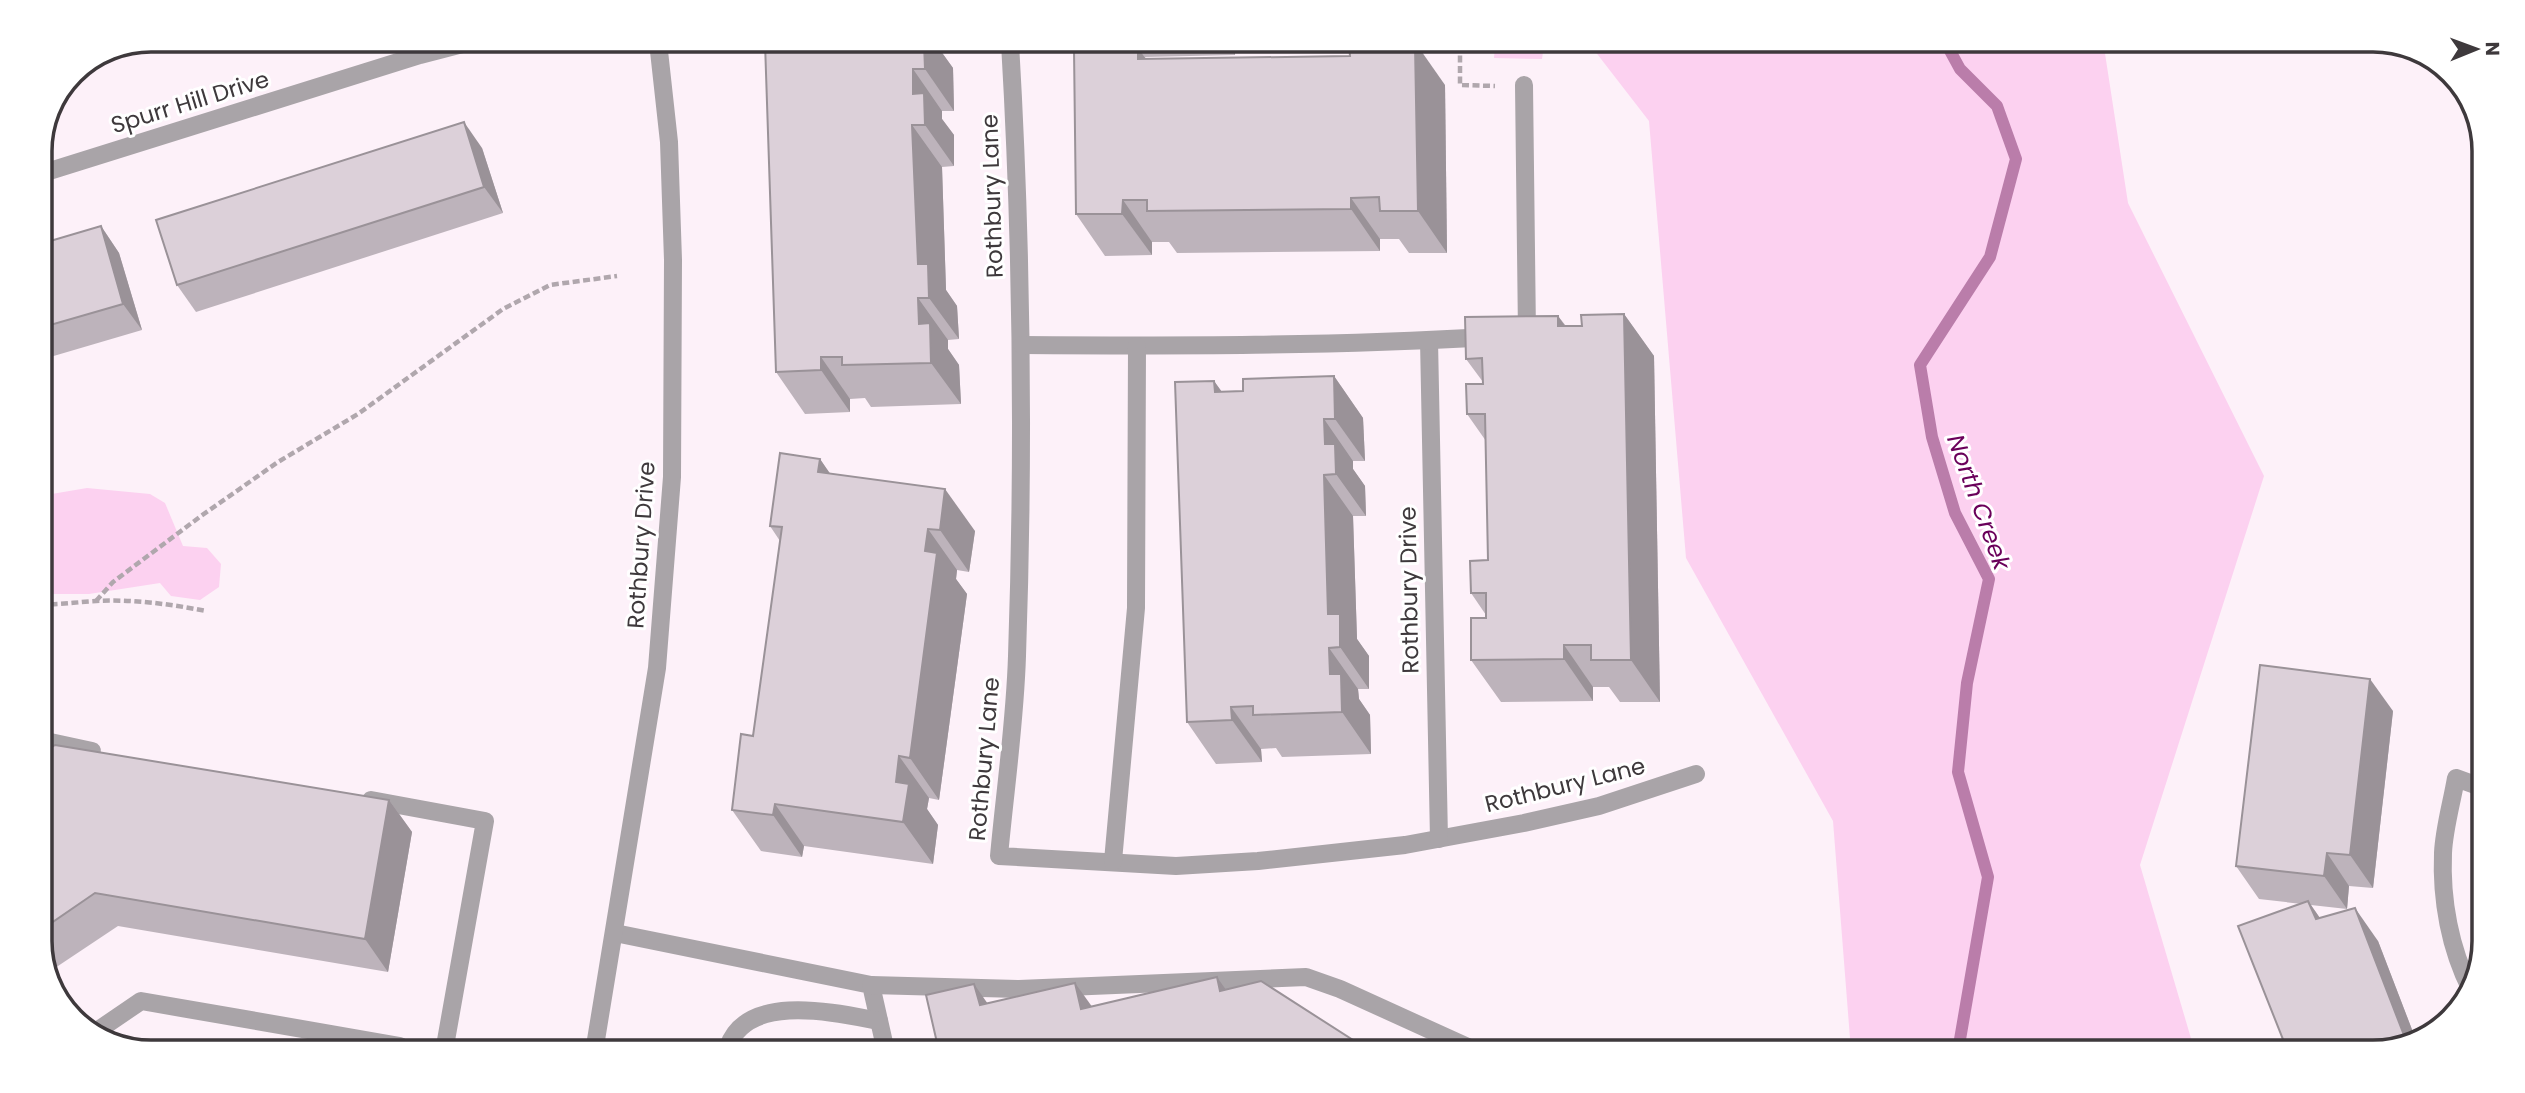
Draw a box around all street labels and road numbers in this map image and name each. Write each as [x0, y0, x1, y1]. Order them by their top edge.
street label: Spurr Hill Drive [107, 63, 273, 141]
street label: Rothbury Lane [973, 113, 1011, 279]
street label: Rothbury Drive [619, 460, 663, 630]
street label: Rothbury Drive [1392, 506, 1426, 674]
street label: Rothbury Lane [961, 676, 1007, 842]
street label: Rothbury Lane [1481, 750, 1649, 820]

